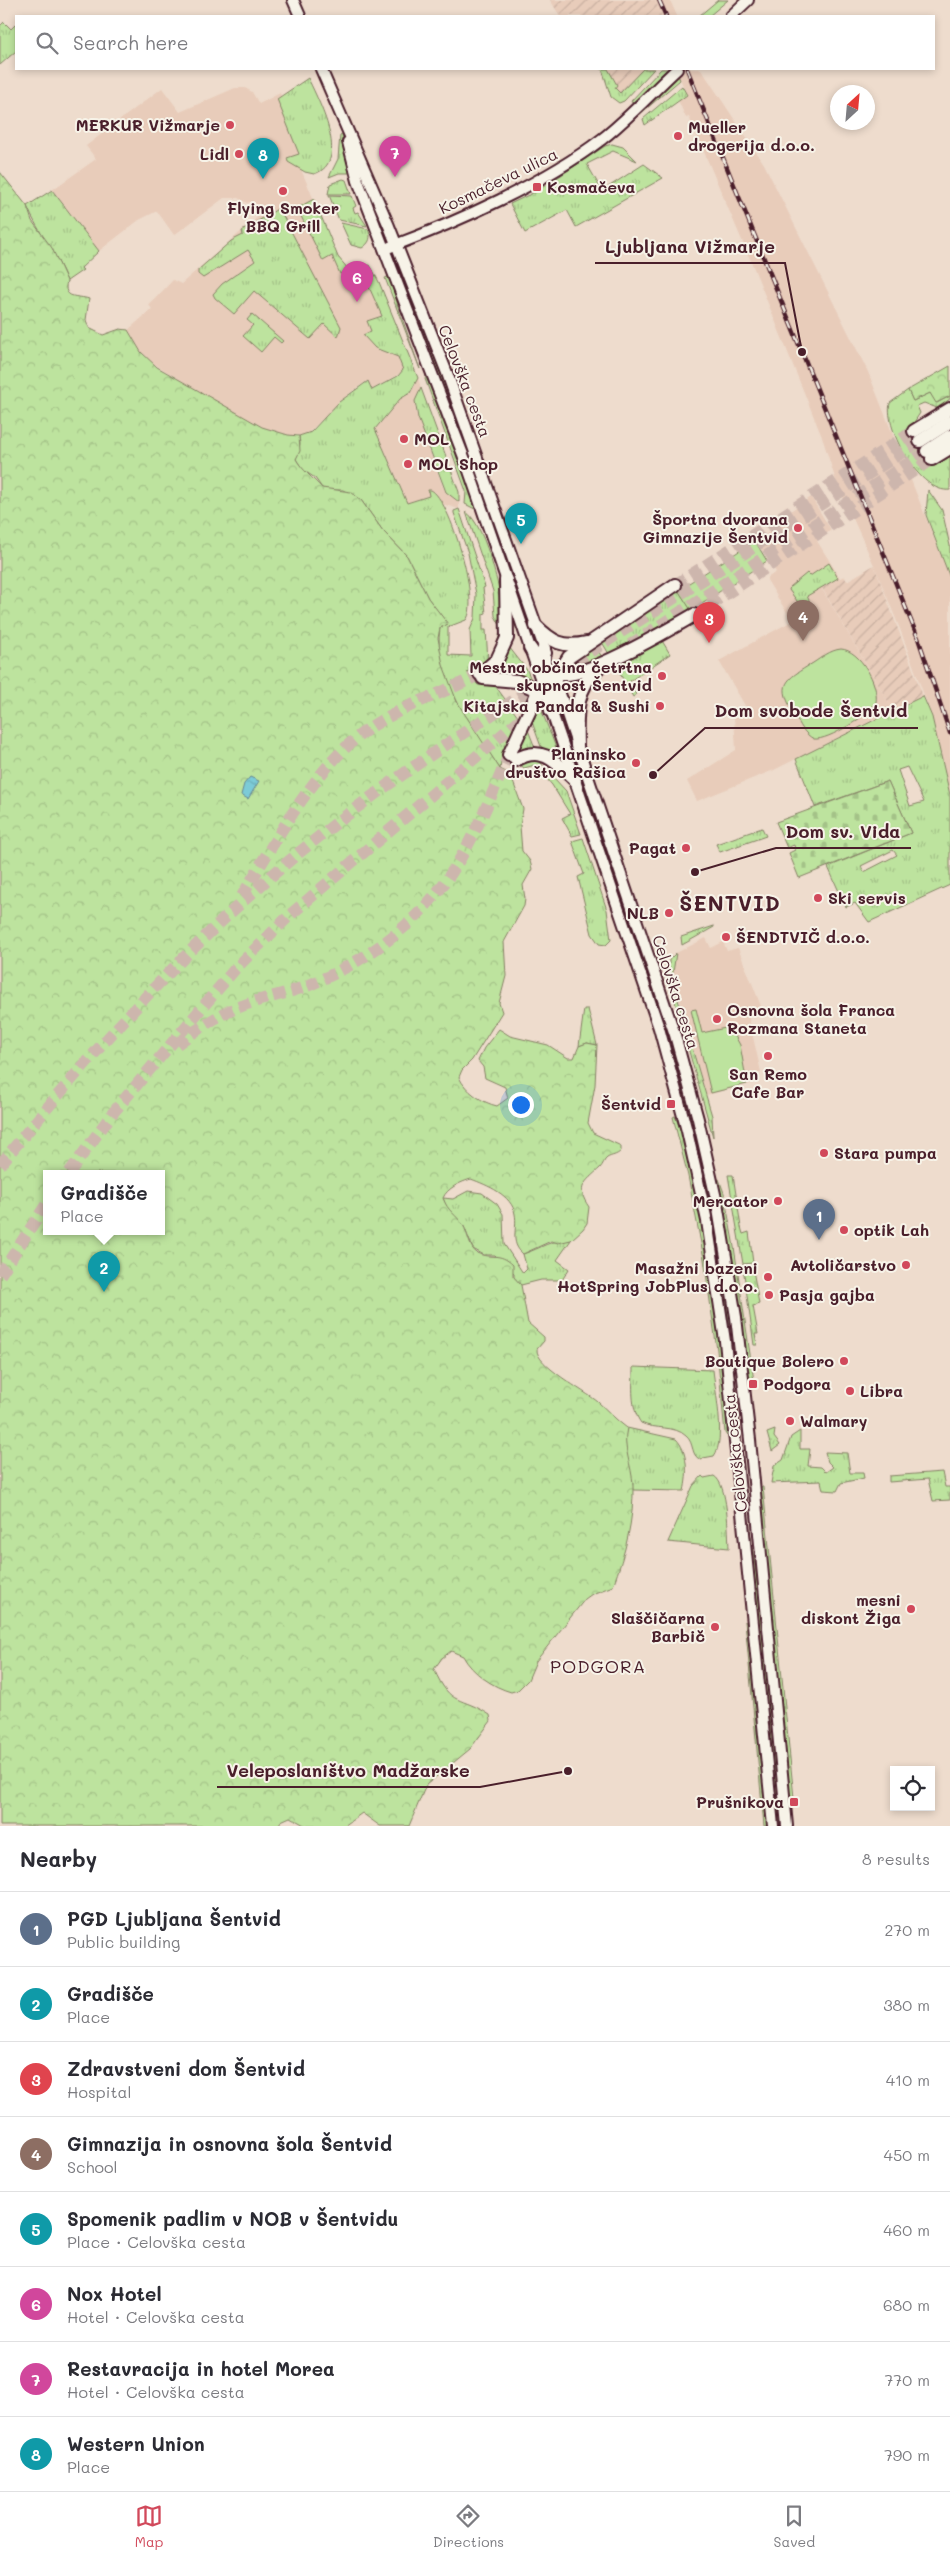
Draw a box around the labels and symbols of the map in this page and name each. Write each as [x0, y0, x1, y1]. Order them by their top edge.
north arrow [830, 85, 875, 130]
place label: MERKUR Vižmarje [76, 114, 220, 135]
place label: Mueller drogerija d.o.o. [688, 116, 815, 155]
marker: MERKUR Vižmarje [224, 119, 236, 131]
marker: Mueller drogerija d.o.o. [672, 130, 684, 142]
pin: 7 [379, 136, 411, 177]
pin: 8 [247, 138, 279, 179]
place label: Lidl [200, 143, 229, 164]
street label: Kosmačeva ulica [435, 143, 561, 218]
marker: Lidl [233, 148, 245, 160]
place label: Kosmačeva [547, 176, 636, 197]
marker: Kosmačeva [531, 181, 543, 193]
marker: Flying Smoker BBQ Grill [277, 185, 289, 197]
place label: Flying Smoker BBQ Grill [227, 197, 339, 236]
callout: Ljubljana Vižmarje [595, 230, 785, 263]
text: Ljubljana Vižmarje [605, 234, 775, 258]
pin: 6 [341, 261, 373, 302]
street label: Celovška cesta [434, 322, 497, 440]
place label: MOL [414, 428, 449, 449]
marker: MOL [398, 433, 410, 445]
place label: MOL Shop [418, 453, 498, 474]
marker: MOL Shop [402, 458, 414, 470]
pin: 5 [505, 503, 537, 544]
place label: Športna dvorana Gimnazije Šentvid [643, 508, 788, 547]
marker: Športna dvorana Gimnazije Šentvid [792, 522, 804, 534]
pin: 4 [787, 600, 819, 641]
pin: 3 [693, 602, 725, 643]
place label: Mestna občina četrtna skupnost Šentvid [469, 656, 652, 695]
marker: Mestna občina četrtna skupnost Šentvid [656, 670, 668, 682]
place label: Kitajska Panda & Sushi [464, 695, 650, 716]
callout: Dom svobode Šentvid [705, 695, 918, 728]
text: Dom svobode Šentvid [715, 698, 907, 722]
marker: Kitajska Panda & Sushi [654, 700, 666, 712]
place label: Planinsko društvo Rašica [505, 743, 626, 782]
marker: Planinsko društvo Rašica [630, 757, 642, 769]
callout: Dom sv. Vida [776, 815, 911, 848]
text: Dom sv. Vida [786, 819, 900, 843]
place label: Pagat [629, 837, 676, 858]
marker: Pagat [680, 842, 692, 854]
place label: Ski servis [828, 887, 906, 908]
district label: ŠENTVID [679, 889, 781, 916]
marker: Ski servis [812, 892, 824, 904]
place label: NLB [627, 902, 659, 923]
marker: NLB [663, 907, 675, 919]
place label: ŠENDTVIČ d.o.o. [736, 926, 870, 947]
marker: ŠENDTVIČ d.o.o. [720, 931, 732, 943]
street label: Celovška cesta [648, 932, 705, 1052]
place label: Osnovna šola Franca Rozmana Staneta [727, 999, 895, 1038]
marker: Osnovna šola Franca Rozmana Staneta [711, 1013, 723, 1025]
marker: San Remo Cafe Bar [762, 1050, 774, 1062]
place label: San Remo Cafe Bar [729, 1063, 807, 1102]
your location [508, 1092, 534, 1118]
place label: Šentvid [601, 1093, 661, 1114]
marker: Šentvid [665, 1098, 677, 1110]
place label: Stara pumpa [834, 1142, 937, 1163]
marker: Stara pumpa [818, 1147, 830, 1159]
place label: Mercator [693, 1190, 768, 1211]
marker: Mercator [772, 1195, 784, 1207]
pin: 1 [803, 1199, 835, 1240]
place label: optik Lah [854, 1219, 929, 1240]
marker: optik Lah [838, 1224, 850, 1236]
pin: 2 [88, 1251, 120, 1292]
place label: Avtoličarstvo [790, 1254, 896, 1275]
place label: Masažni bazeni HotSpring JobPlus d.o.o. [557, 1257, 758, 1296]
marker: Avtoličarstvo [900, 1259, 912, 1271]
marker: Masažni bazeni HotSpring JobPlus d.o.o. [762, 1271, 774, 1283]
place label: Pasja gajba [779, 1284, 875, 1305]
marker: Pasja gajba [763, 1289, 775, 1301]
place label: Boutique Bolero [705, 1350, 834, 1371]
marker: Boutique Bolero [838, 1355, 850, 1367]
place label: Podgora [763, 1373, 831, 1394]
marker: Podgora [747, 1378, 759, 1390]
place label: Libra [860, 1380, 903, 1401]
marker: Libra [844, 1385, 856, 1397]
street label: Celovška cesta [718, 1393, 751, 1513]
place label: Walmary [800, 1410, 868, 1431]
marker: Walmary [784, 1415, 796, 1427]
place label: mesni diskont Žiga [801, 1589, 901, 1628]
marker: mesni diskont Žiga [905, 1603, 917, 1615]
place label: Slaščičarna Barbič [611, 1607, 705, 1646]
marker: Slaščičarna Barbič [709, 1621, 721, 1633]
district label: PODGORA [550, 1654, 646, 1678]
callout: Veleposlaništvo Madžarske [217, 1754, 480, 1787]
text: Veleposlaništvo Madžarske [226, 1758, 470, 1782]
place label: Prušnikova [696, 1791, 784, 1812]
marker: Prušnikova [788, 1796, 800, 1808]

